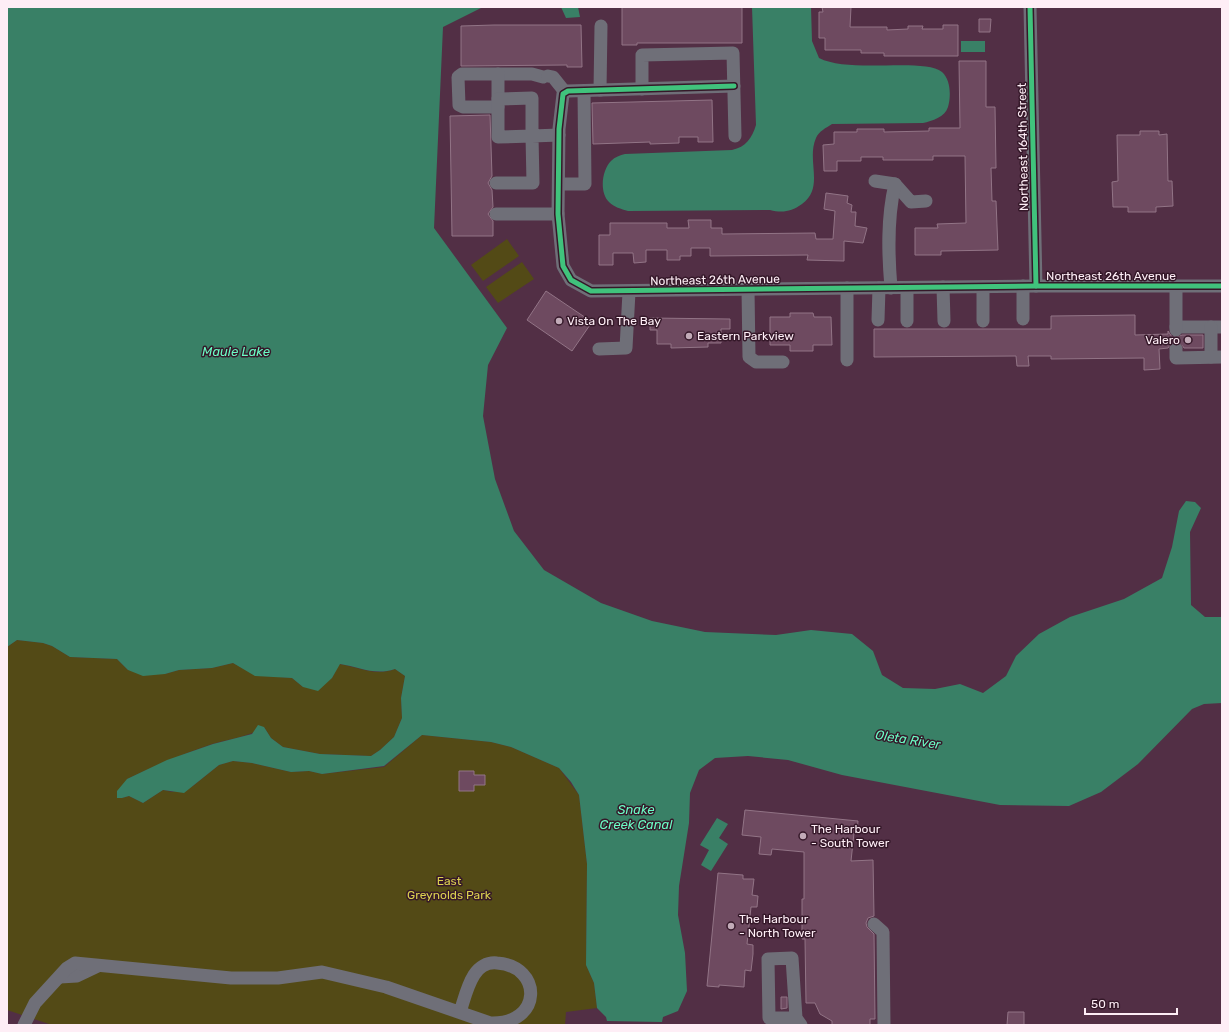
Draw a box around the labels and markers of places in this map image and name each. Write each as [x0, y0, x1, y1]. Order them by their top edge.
place label: Vista On The Bay [567, 314, 661, 328]
marker: Vista On The Bay [554, 316, 564, 326]
place label: Eastern Parkview [697, 329, 794, 343]
marker: Eastern Parkview [684, 331, 694, 341]
place label: Valero [1145, 333, 1180, 347]
marker: Valero [1183, 335, 1193, 345]
place label: The Harbour - South Tower [811, 822, 890, 850]
marker: The Harbour - South Tower [798, 831, 808, 841]
place label: The Harbour - North Tower [739, 912, 816, 940]
marker: The Harbour - North Tower [726, 921, 736, 931]

